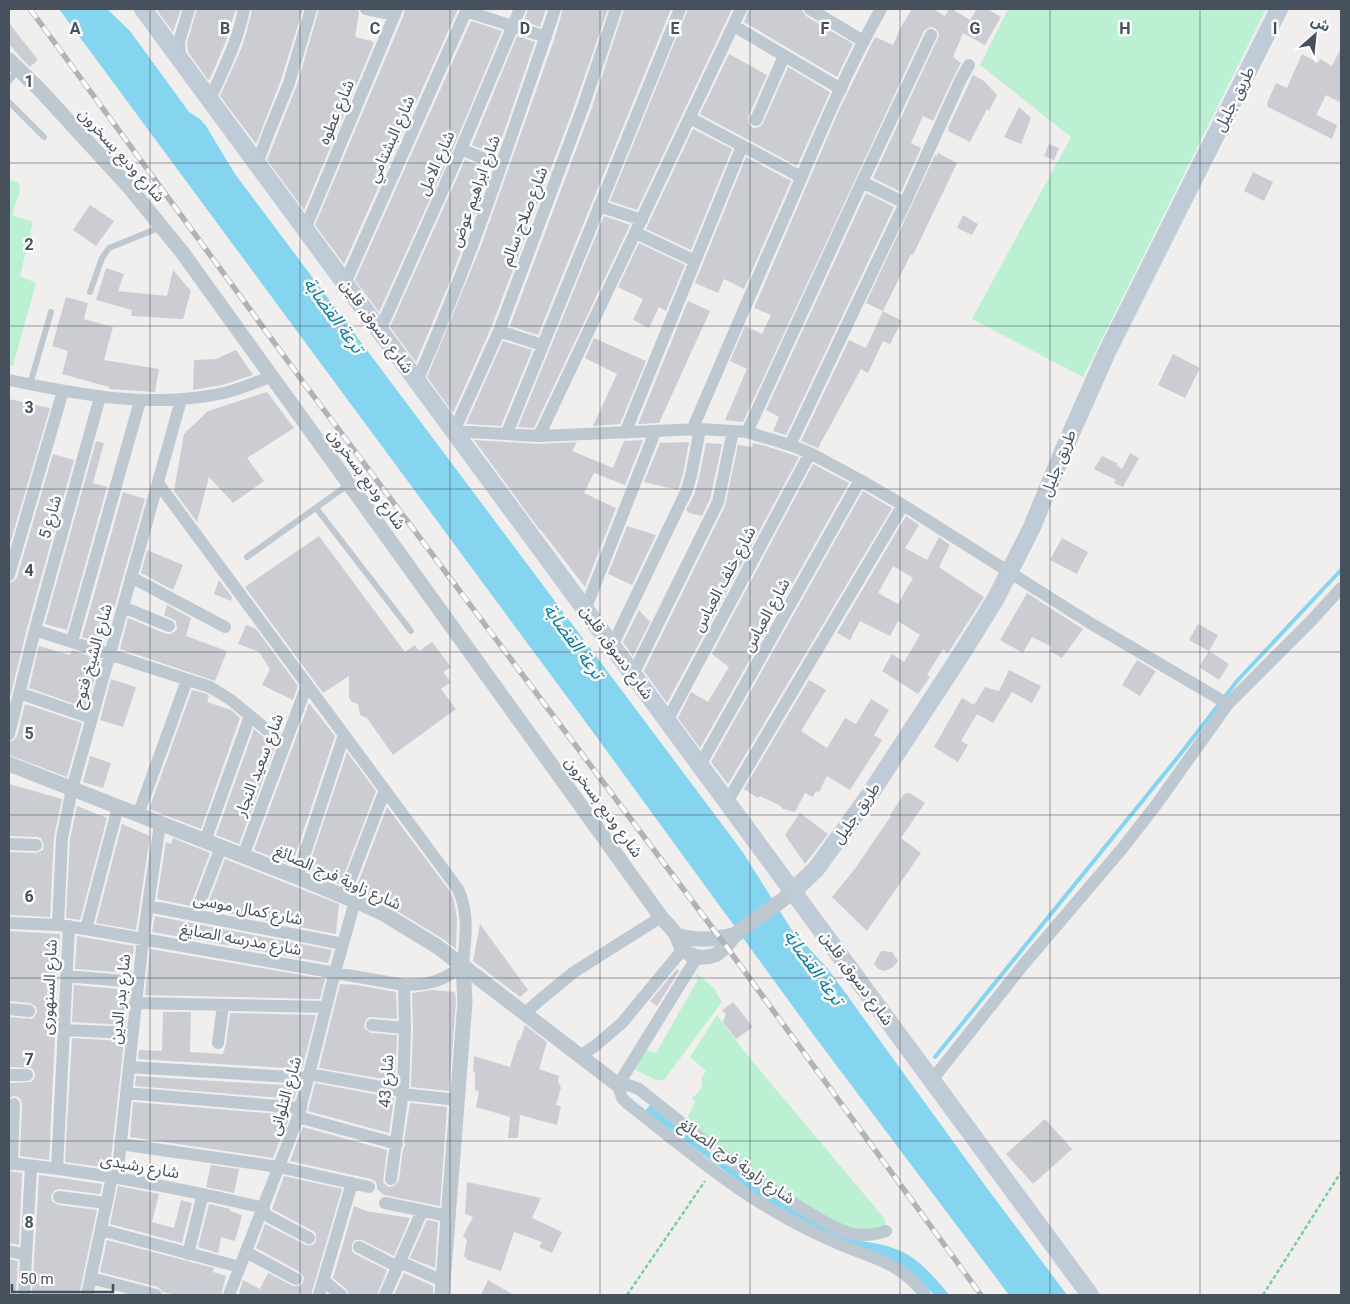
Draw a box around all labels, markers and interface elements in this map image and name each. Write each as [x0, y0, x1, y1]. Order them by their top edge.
north arrow [1290, 10, 1340, 60]
text: ش [1309, 12, 1333, 35]
text: A [70, 19, 81, 38]
text: B [220, 19, 230, 38]
text: C [370, 19, 380, 38]
text: D [520, 19, 530, 38]
text: E [671, 19, 680, 38]
text: F [821, 19, 830, 38]
text: G [970, 19, 981, 38]
text: H [1119, 19, 1131, 38]
text: I [1273, 19, 1277, 38]
street label: طريق جليل [1210, 63, 1259, 135]
text: 1 [24, 72, 34, 91]
street label: شارع عطوه [314, 77, 361, 148]
street label: شارع البشتامي [363, 93, 421, 187]
street label: شارع وديع بسخرون [73, 104, 169, 208]
street label: شارع الامل [413, 128, 461, 199]
street label: شارع ابراهيم عوض [446, 132, 507, 251]
street label: شارع صلاح سالم [497, 164, 554, 269]
text: 2 [24, 235, 34, 254]
water label: ترعة القضابة [299, 273, 370, 360]
street label: شارع دسوق, قلين [334, 275, 418, 379]
text: 3 [24, 398, 34, 417]
street label: شارع وديع بسخرون [322, 425, 410, 535]
street label: طريق جليل [1036, 427, 1081, 500]
street label: شارع 5 [35, 493, 68, 542]
street label: شارع خلف العباس [688, 523, 762, 636]
text: 4 [24, 561, 34, 580]
street label: شارع العباس [738, 575, 797, 656]
water label: ترعة القضابة [539, 599, 610, 686]
street label: شارع الشيخ فتوح [68, 601, 119, 711]
street label: شارع دسوق, قلين [574, 601, 658, 705]
street label: شارع سعيد النجار [230, 711, 290, 821]
text: 5 [24, 724, 34, 743]
street label: شارع وديع بسخرون [559, 753, 647, 863]
street label: طريق جليل [828, 779, 885, 848]
street label: شارع زاوية فرج الصائغ [271, 841, 404, 916]
text: 6 [24, 887, 34, 906]
street label: شارع كمال موسى [191, 889, 304, 932]
street label: شارع مدرسه الصايغ [178, 919, 303, 962]
water label: ترعة القضابة [779, 925, 850, 1012]
street label: شارع دسوق, قلين [814, 927, 898, 1031]
street label: شارع السنهورى [37, 939, 64, 1036]
street label: شارع بدر الدين [106, 953, 137, 1045]
text: 7 [24, 1050, 34, 1069]
street label: شارع التلوانى [265, 1054, 308, 1139]
street label: شارع 43 [375, 1054, 400, 1108]
street label: شارع زاوية فرج الصائغ [674, 1114, 798, 1210]
street label: شارع رشيدى [99, 1150, 181, 1185]
text: 8 [24, 1213, 34, 1232]
scale bar [12, 1262, 114, 1294]
text: 50 m [20, 1270, 54, 1288]

